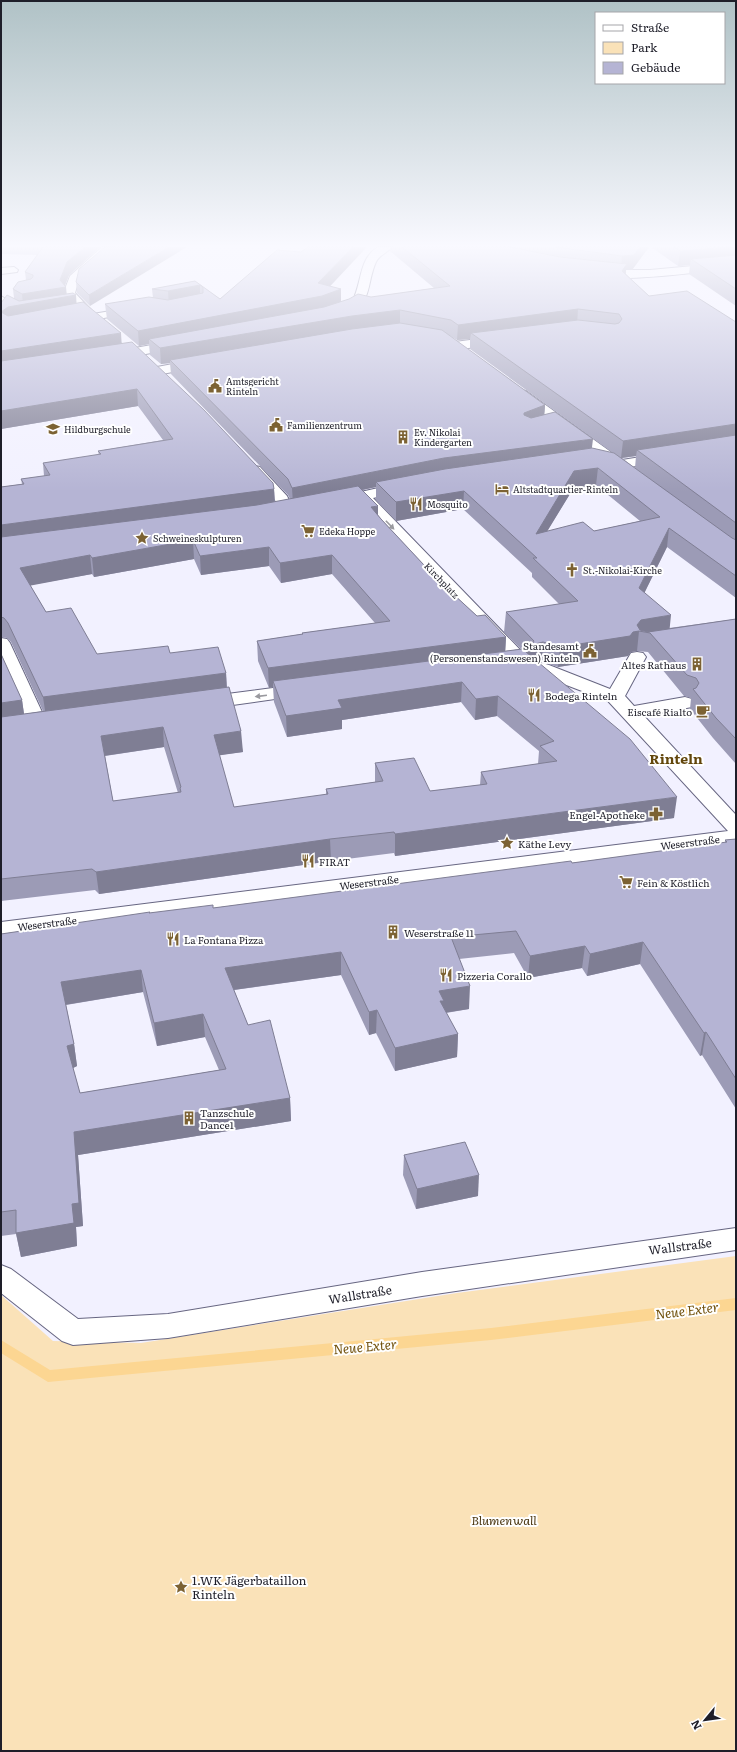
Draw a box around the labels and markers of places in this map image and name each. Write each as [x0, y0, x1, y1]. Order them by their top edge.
place label: Amtsgericht Rinteln [226, 374, 279, 398]
public building icon: Amtsgericht Rinteln [207, 378, 223, 394]
public building icon: Familienzentrum [268, 417, 284, 433]
place label: Familienzentrum [287, 418, 362, 432]
school or university icon: Hildburgschule [45, 421, 61, 437]
place label: Hildburgschule [64, 422, 131, 436]
place label: Ev. Nikolai Kindergarten [414, 425, 472, 449]
building icon: Ev. Nikolai Kindergarten [395, 429, 411, 445]
hotel icon: Altstadtquartier-Rinteln [494, 481, 510, 497]
place label: Altstadtquartier-Rinteln [513, 482, 618, 496]
restaurant icon: Mosquito [408, 496, 424, 512]
place label: Mosquito [427, 497, 468, 511]
supermarket icon: Edeka Hoppe [300, 523, 316, 539]
place label: Edeka Hoppe [319, 524, 375, 538]
place icon: Schweineskulpturen [134, 530, 150, 546]
place label: Schweineskulpturen [153, 531, 242, 545]
church icon: St.-Nikolai-Kirche [564, 562, 580, 578]
place label: St.-Nikolai-Kirche [583, 563, 662, 577]
place label: Standesamt (Personenstandswesen) Rinteln [430, 638, 579, 665]
public building icon: Standesamt (Personenstandswesen) Rinteln [582, 643, 598, 659]
building icon: Altes Rathaus [689, 656, 705, 672]
place label: Altes Rathaus [621, 657, 686, 672]
restaurant icon: Bodega Rinteln [526, 687, 542, 703]
place label: Bodega Rinteln [545, 688, 618, 703]
cafe icon: Eiscafé Rialto [695, 703, 711, 719]
place label: Eiscafé Rialto [627, 704, 692, 719]
pharmacy icon: Engel-Apotheke [648, 806, 664, 822]
place label: Engel-Apotheke [569, 807, 645, 822]
place icon: Käthe Levy [499, 835, 515, 851]
place label: Käthe Levy [518, 836, 572, 851]
restaurant icon: FIRAT [300, 853, 316, 869]
place label: FIRAT [319, 854, 350, 869]
supermarket icon: Fein & Köstlich [618, 874, 634, 890]
place label: Fein & Köstlich [637, 875, 710, 890]
building icon: Weserstraße 11 [385, 924, 401, 940]
place label: Weserstraße 11 [404, 925, 474, 940]
restaurant icon: La Fontana Pizza [165, 931, 181, 947]
place label: La Fontana Pizza [184, 932, 264, 947]
restaurant icon: Pizzeria Corallo [438, 967, 454, 983]
place label: Pizzeria Corallo [457, 968, 532, 983]
place label: Tanzschule Dance1 [200, 1105, 254, 1132]
building icon: Tanzschule Dance1 [181, 1110, 197, 1126]
place label: 1.WK Jägerbataillon Rinteln [192, 1571, 307, 1603]
place icon: 1.WK Jägerbataillon Rinteln [173, 1579, 189, 1595]

